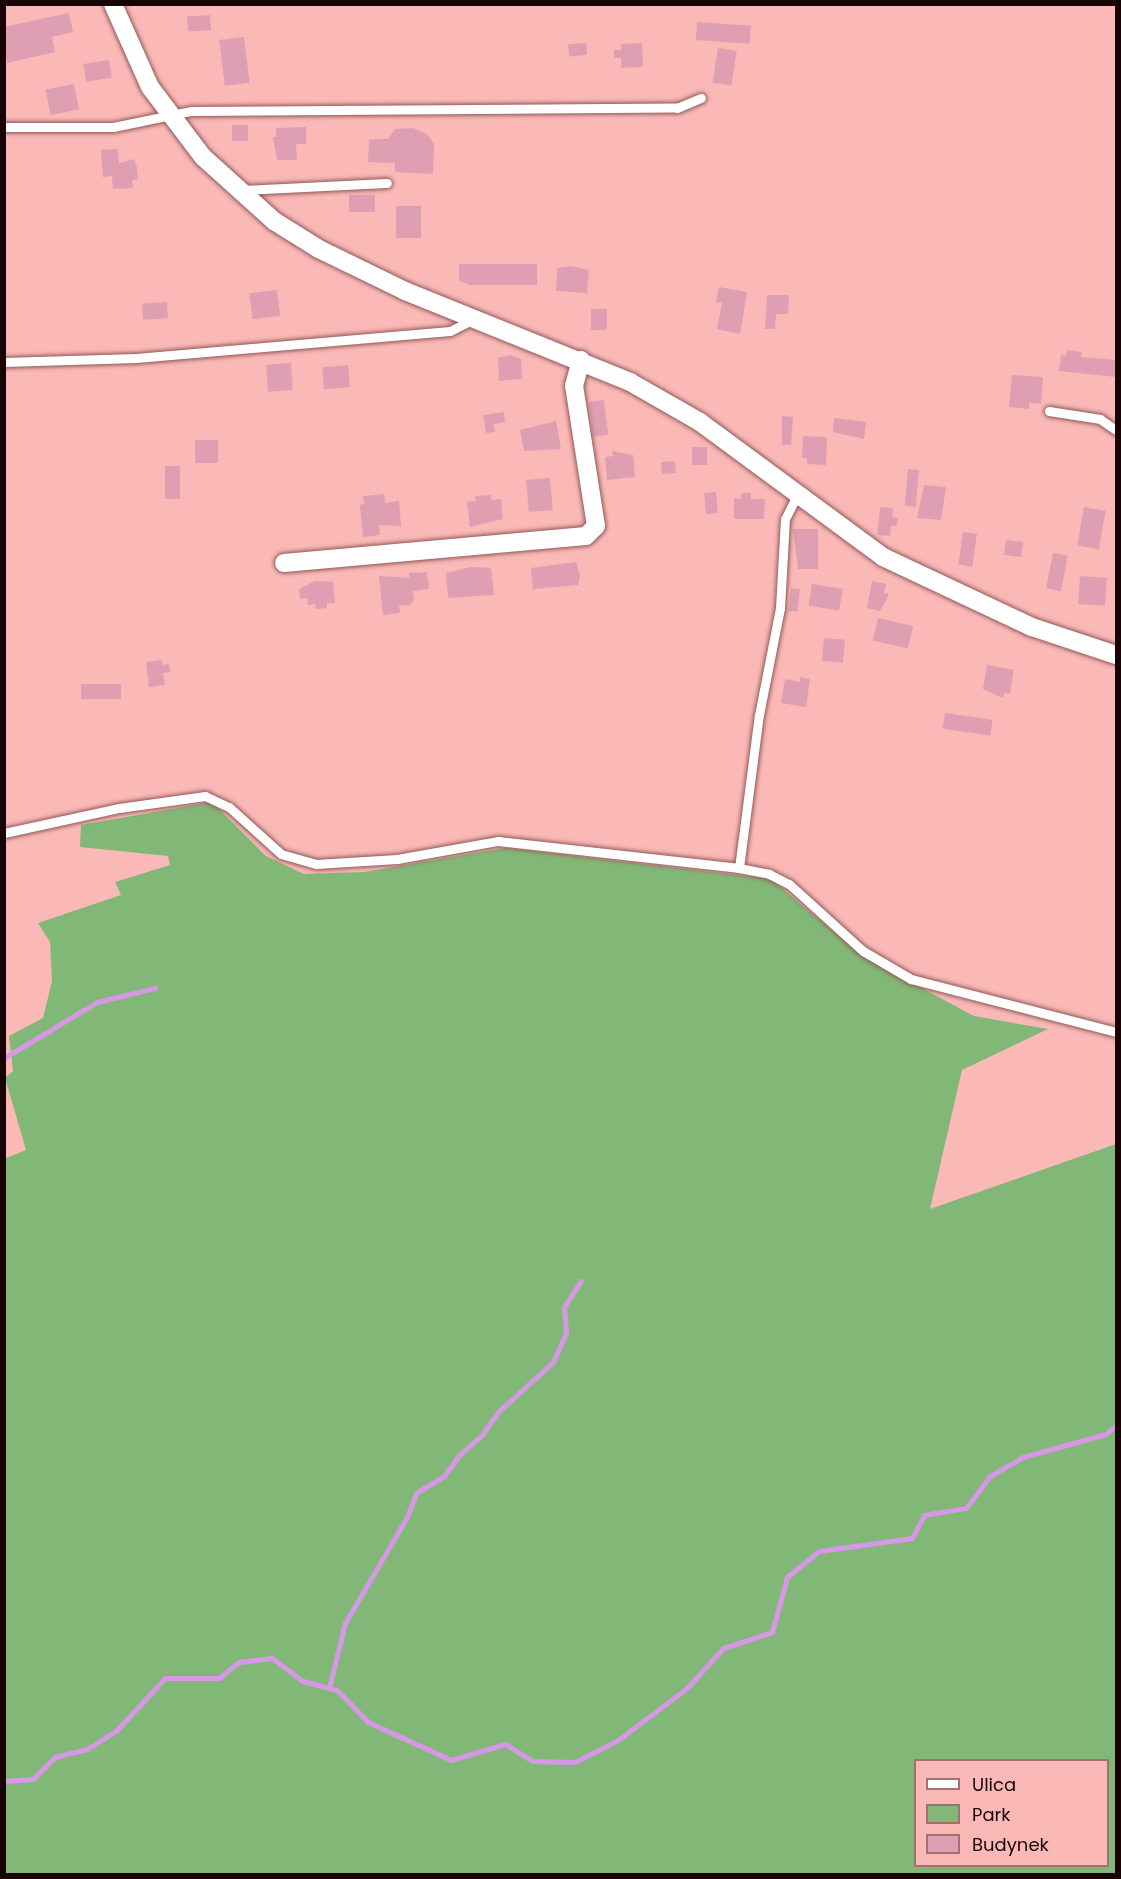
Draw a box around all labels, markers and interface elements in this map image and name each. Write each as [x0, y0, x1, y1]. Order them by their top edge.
legend [914, 1759, 1109, 1867]
text: Ulica [972, 1772, 1016, 1797]
text: Park [972, 1802, 1011, 1827]
text: Budynek [972, 1832, 1049, 1857]

